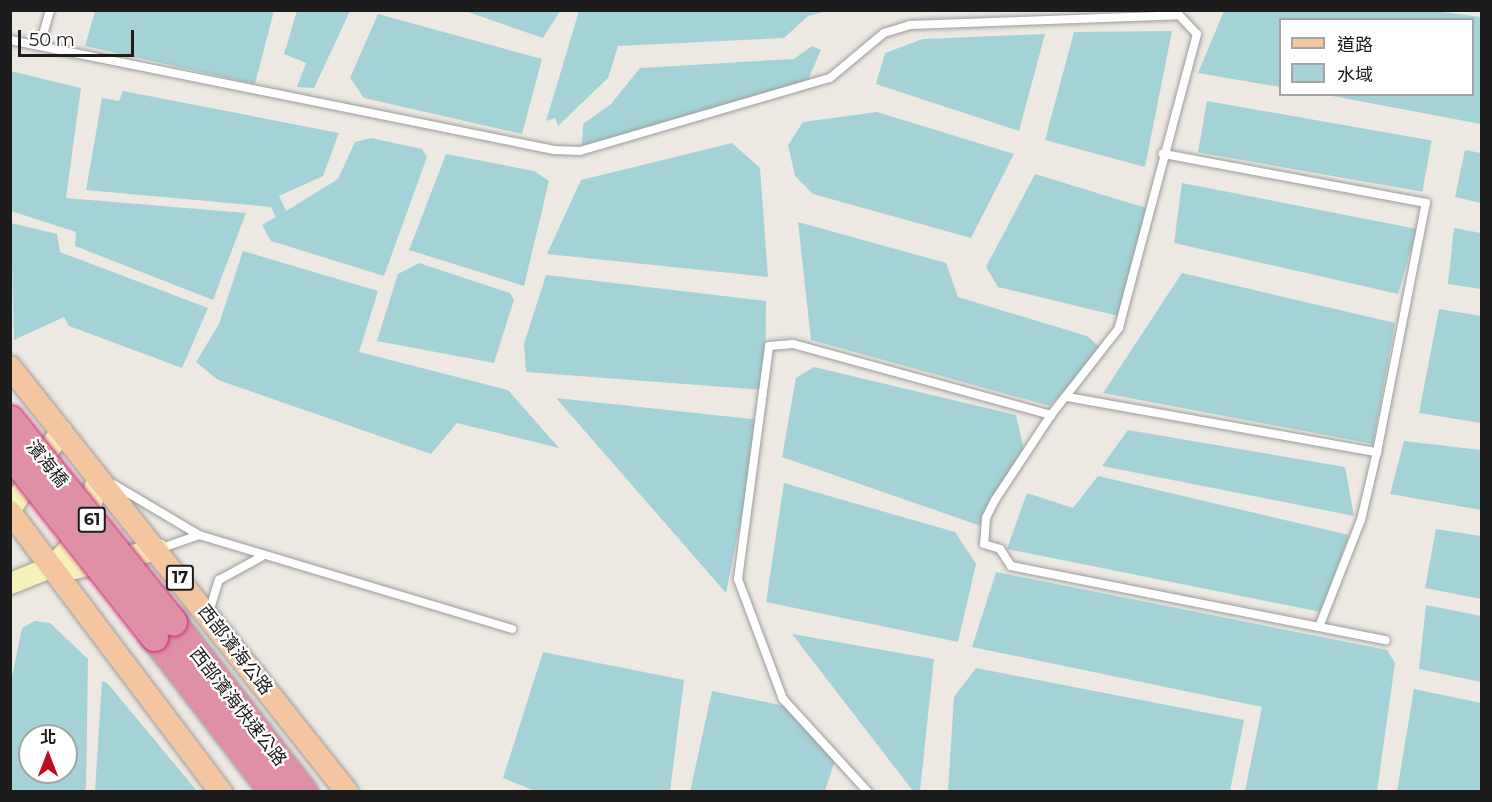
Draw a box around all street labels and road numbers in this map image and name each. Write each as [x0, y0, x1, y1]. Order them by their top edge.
street label: 濱海橋 [22, 436, 72, 492]
road number: 61 [77, 507, 107, 533]
road number: 17 [165, 565, 195, 591]
street label: 西部濱海公路 [193, 601, 277, 699]
street label: 西部濱海快速公路 [185, 644, 291, 770]

